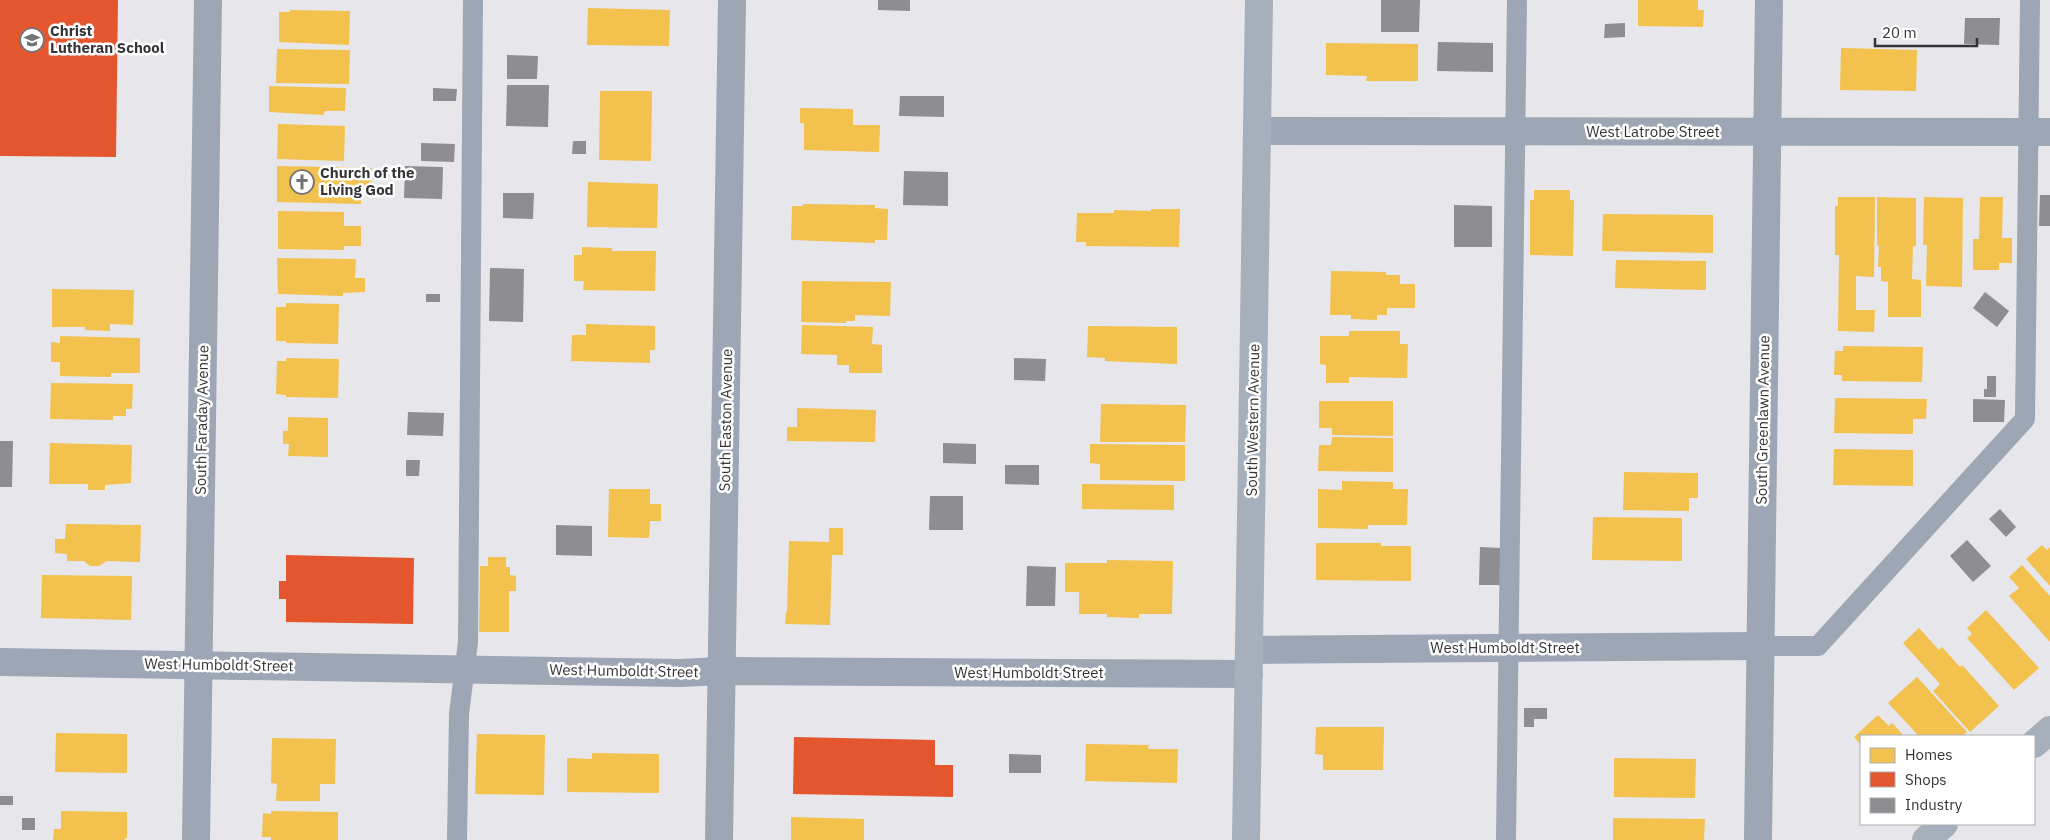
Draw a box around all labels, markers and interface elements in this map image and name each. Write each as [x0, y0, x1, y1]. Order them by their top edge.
scale bar [1875, 15, 1978, 47]
place label: Christ Lutheran School [50, 21, 165, 57]
text: 20 m [1882, 23, 1917, 42]
school or university icon: Christ Lutheran School [19, 27, 45, 53]
street label: West Latrobe Street [1586, 122, 1720, 141]
place label: Church of the Living God [320, 163, 414, 199]
church icon: Church of the Living God [289, 169, 315, 195]
street label: South Greenlawn Avenue [1752, 335, 1773, 505]
street label: South Western Avenue [1242, 344, 1263, 496]
street label: South Faraday Avenue [191, 345, 212, 495]
street label: South Easton Avenue [715, 349, 736, 491]
street label: West Humboldt Street [1430, 638, 1580, 657]
street label: West Humboldt Street [144, 654, 294, 675]
street label: West Humboldt Street [549, 660, 699, 681]
street label: West Humboldt Street [954, 663, 1104, 682]
legend [1860, 735, 2035, 825]
text: Homes [1905, 745, 1953, 764]
text: Shops [1905, 770, 1947, 789]
text: Industry [1905, 795, 1963, 814]

